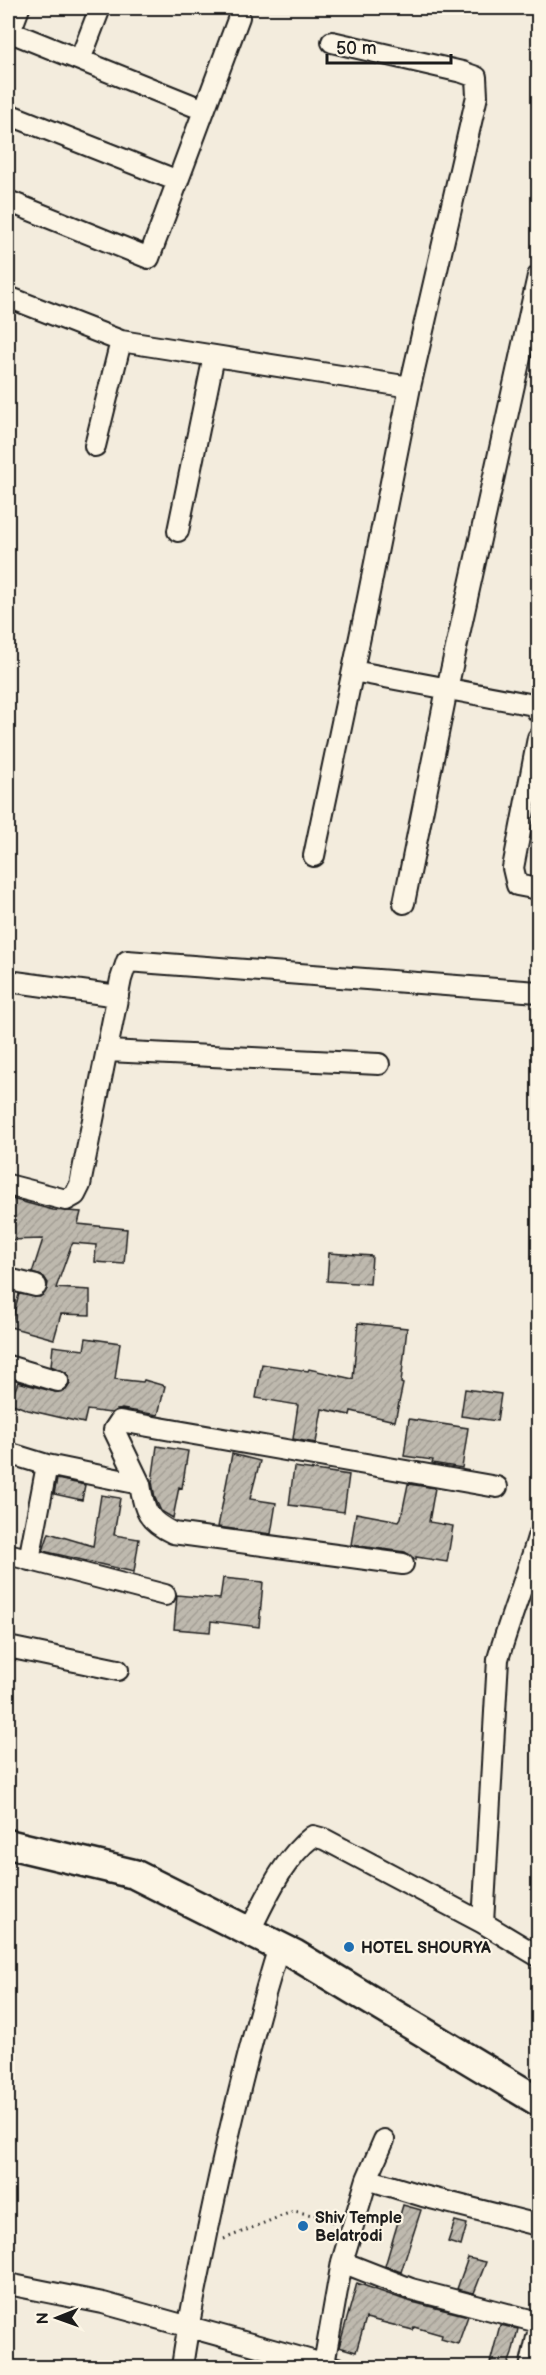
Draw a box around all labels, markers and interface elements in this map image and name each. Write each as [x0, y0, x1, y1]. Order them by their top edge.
scale bar [327, 27, 452, 65]
text: 50 m [336, 38, 377, 59]
place label: HOTEL SHOURYA [361, 1939, 491, 1958]
marker: HOTEL SHOURYA [342, 1940, 356, 1954]
place label: Shiv Temple Belatrodi [315, 2209, 402, 2246]
marker: Shiv Temple Belatrodi [296, 2219, 310, 2233]
north arrow [27, 2288, 87, 2348]
text: N [34, 2312, 53, 2324]

